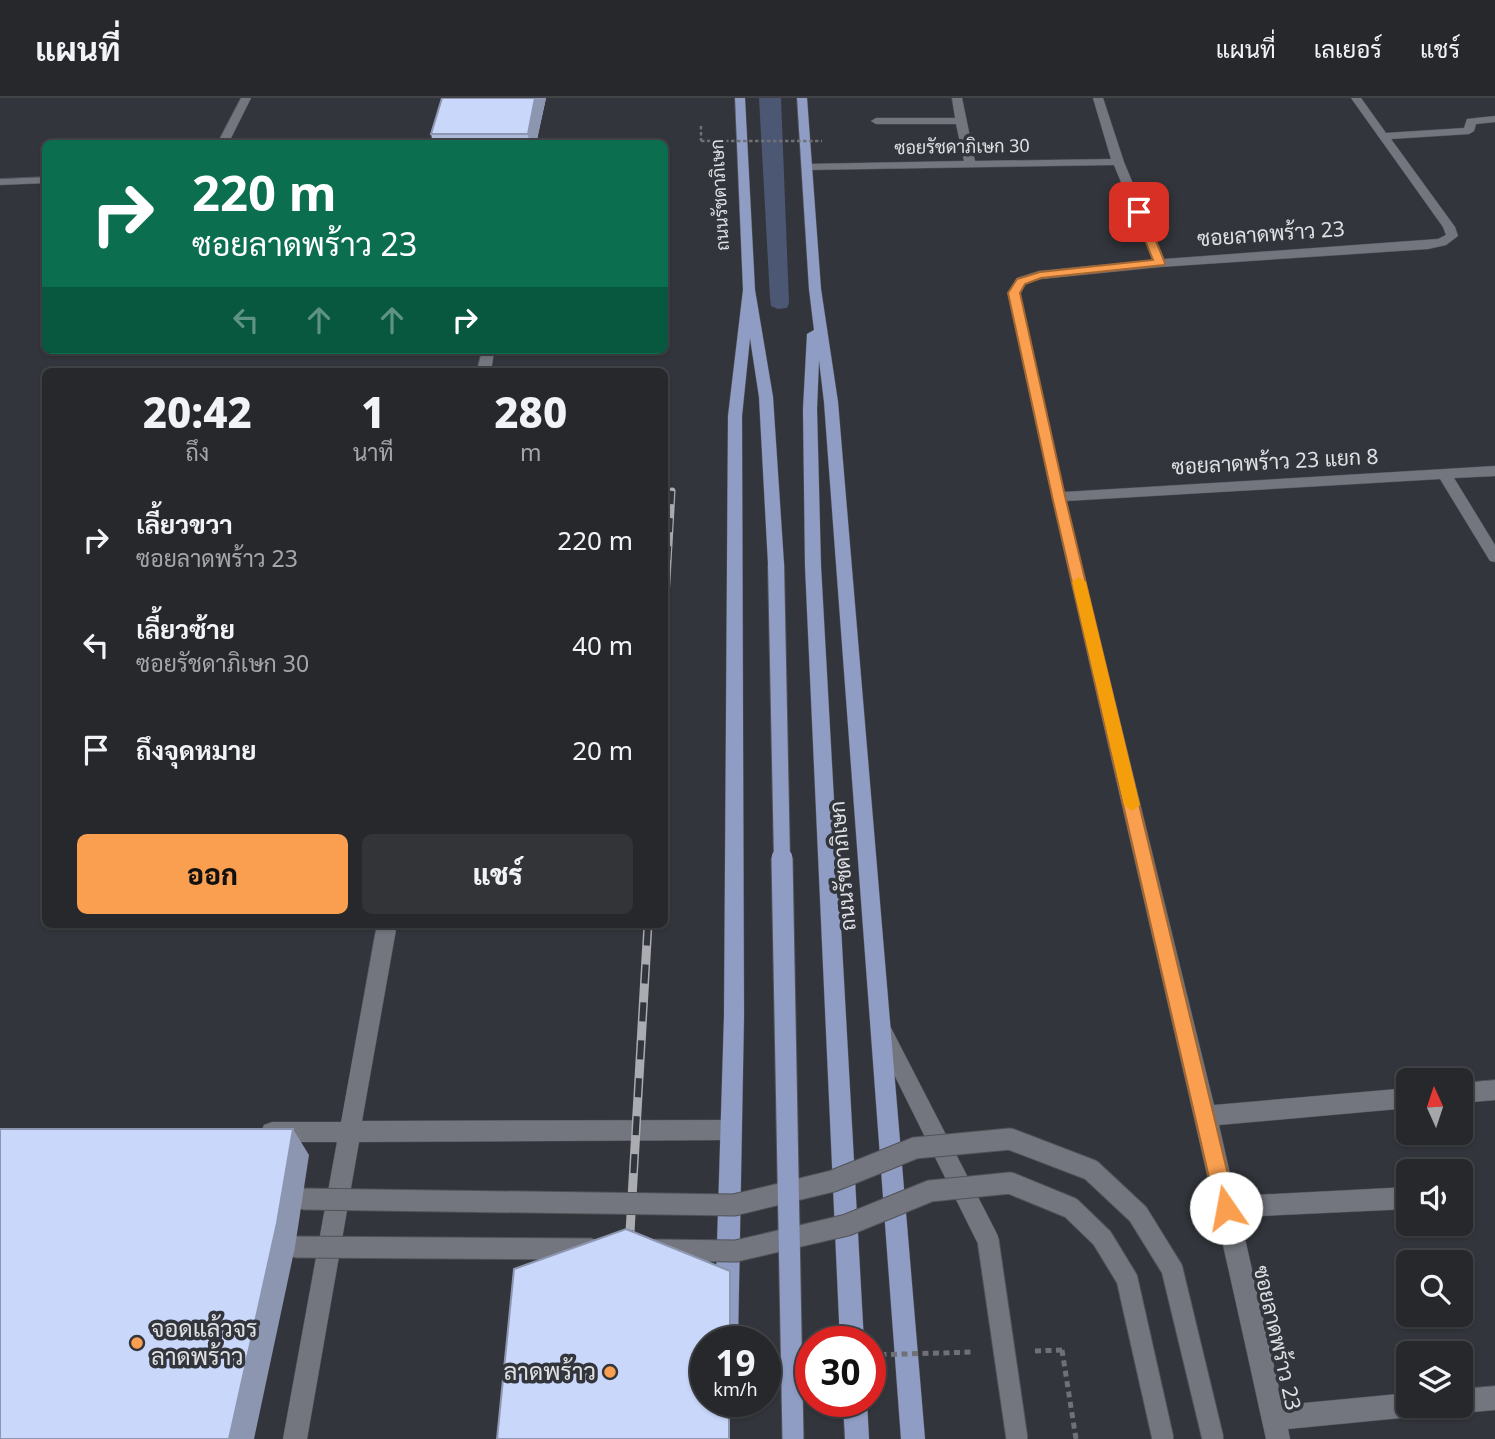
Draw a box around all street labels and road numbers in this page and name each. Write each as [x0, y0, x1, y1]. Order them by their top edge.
street label: ซอยรัชดาภิเษก 30 [894, 133, 1030, 159]
street label: ถนนรัชดาภิเษก [704, 139, 734, 251]
street label: ซอยลาดพร้าว 23 [1196, 214, 1346, 252]
street label: ซอยลาดพร้าว 23 แยก 8 [1171, 442, 1379, 480]
street label: ถนนรัชดาภิเษก [822, 800, 862, 932]
street label: ซอยลาดพร้าว 23 [1248, 1263, 1308, 1413]

